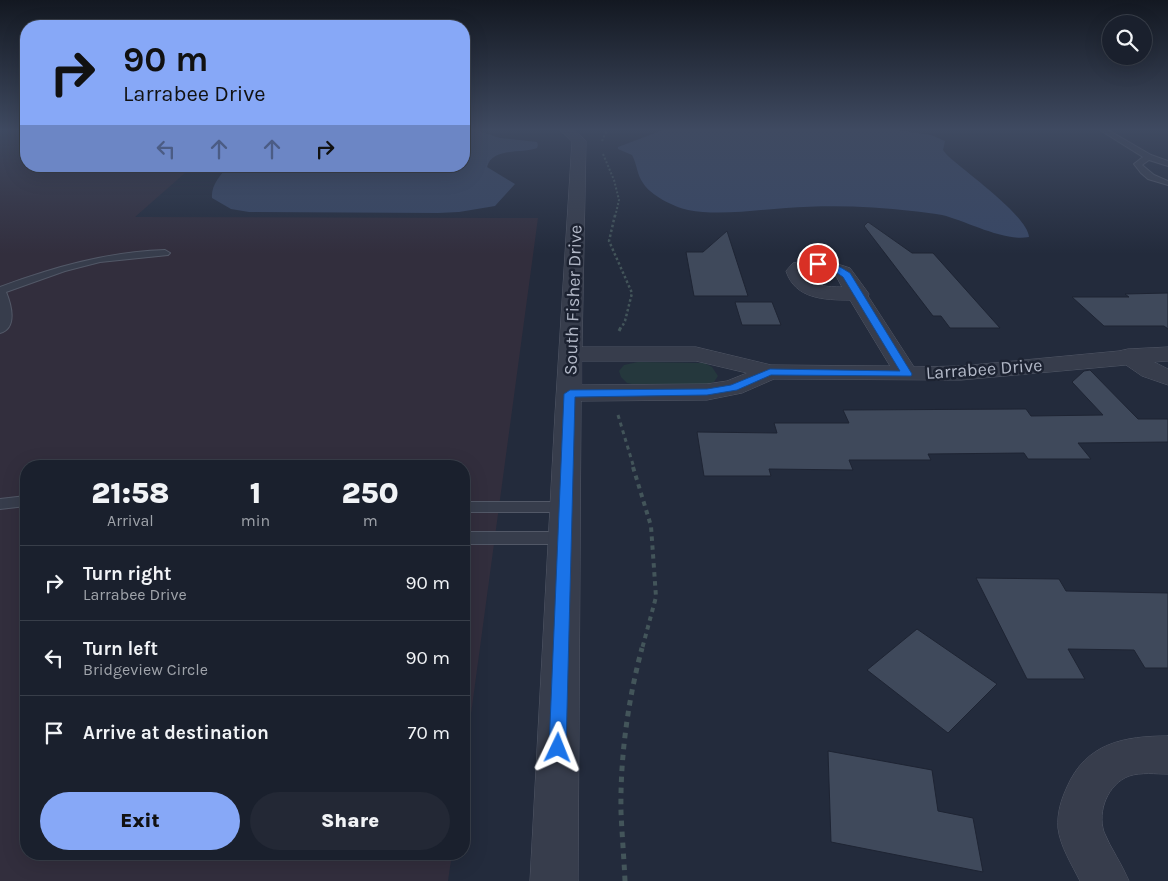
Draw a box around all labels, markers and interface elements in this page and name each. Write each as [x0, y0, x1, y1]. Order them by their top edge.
map controls [1102, 15, 1152, 65]
button: search [1102, 15, 1152, 65]
text: 90 m [123, 39, 209, 80]
icon: right [40, 40, 105, 105]
text: Larrabee Drive [123, 81, 266, 107]
icon: left [152, 135, 180, 163]
icon: ahead [205, 135, 233, 163]
icon: ahead [258, 135, 286, 163]
icon: right [311, 135, 339, 163]
street label: South Fisher Drive [559, 224, 587, 376]
pin [797, 243, 839, 285]
icon: arrive [804, 250, 832, 278]
street label: Larrabee Drive [925, 354, 1043, 384]
text: 21:58 [91, 475, 170, 511]
text: 1 [250, 475, 261, 511]
text: 250 [342, 475, 399, 511]
text: Arrival [107, 511, 154, 530]
text: min [241, 511, 270, 530]
text: m [363, 511, 378, 530]
text: Turn right [83, 563, 172, 585]
icon: right [40, 569, 68, 597]
text: 90 m [405, 572, 450, 594]
text: Larrabee Drive [83, 585, 187, 604]
text: Turn left [83, 638, 158, 660]
icon: left [40, 644, 68, 672]
text: 90 m [405, 647, 450, 669]
text: Bridgeview Circle [83, 660, 208, 679]
icon: arrive [40, 719, 68, 747]
position arrow [531, 721, 583, 773]
text: Arrive at destination [83, 722, 269, 744]
text: 70 m [408, 722, 450, 744]
button: Exit [40, 792, 240, 850]
button: Share [250, 792, 450, 850]

